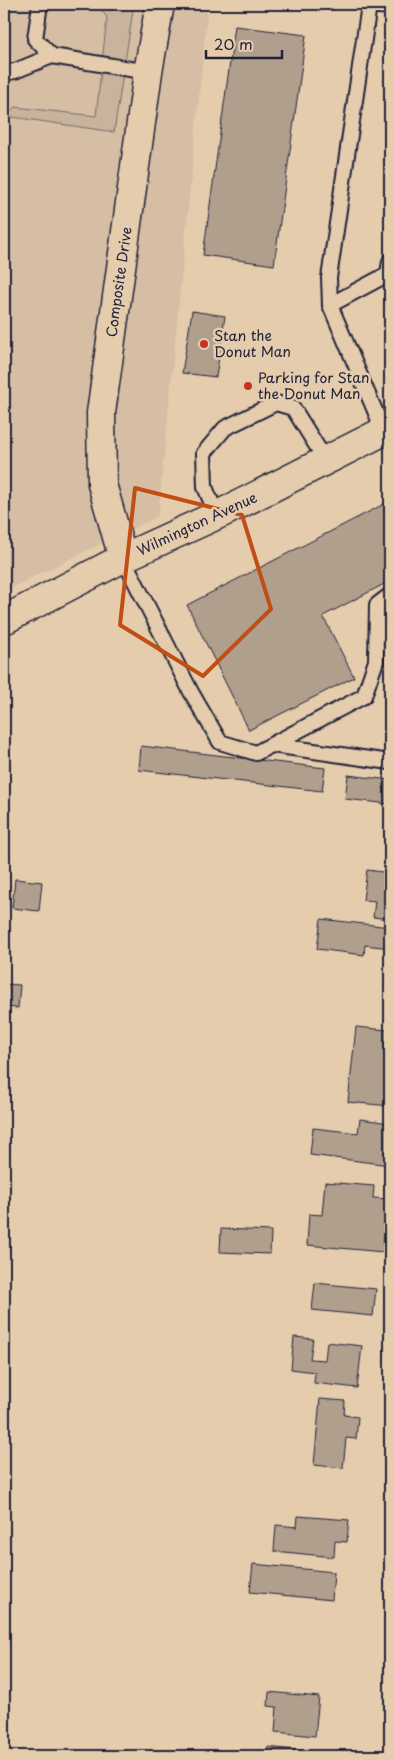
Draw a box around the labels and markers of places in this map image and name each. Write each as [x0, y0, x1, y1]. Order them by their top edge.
place label: Stan the Donut Man [214, 325, 291, 362]
marker: Stan the Donut Man [198, 338, 210, 350]
place label: Parking for Stan the Donut Man [258, 367, 369, 404]
marker: Parking for Stan the Donut Man [242, 380, 254, 392]

